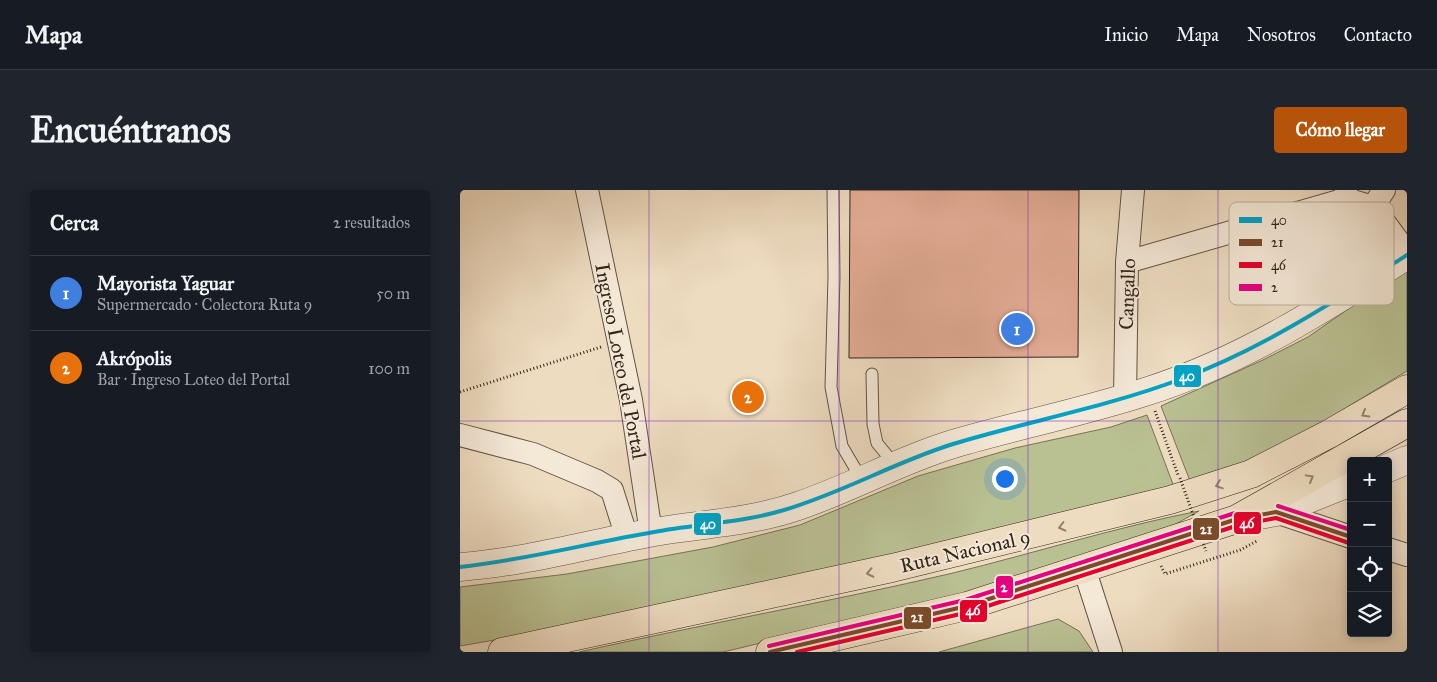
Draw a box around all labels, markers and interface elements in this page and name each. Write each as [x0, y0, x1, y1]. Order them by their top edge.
text: Mapa [25, 20, 82, 50]
text: Inicio [1104, 24, 1148, 46]
text: Mapa [1176, 24, 1219, 46]
text: Nosotros [1247, 24, 1316, 46]
text: Contacto [1344, 24, 1412, 46]
button: Cómo llegar [1274, 107, 1407, 153]
text: Encuéntranos [30, 109, 231, 152]
legend [1229, 202, 1394, 305]
text: Cerca [50, 210, 99, 236]
text: 40 [1271, 212, 1287, 229]
text: 2 resultados [333, 213, 410, 232]
text: 21 [1271, 234, 1284, 251]
text: 46 [1271, 257, 1287, 274]
street label: Cangallo [1114, 258, 1141, 330]
street label: Ingreso Loteo del Portal [589, 261, 652, 462]
text: Mayorista Yaguar [97, 272, 234, 295]
text: 2 [1271, 279, 1278, 296]
text: 1 [63, 284, 69, 303]
text: 50 m [376, 284, 410, 303]
text: Supermercado · Colectora Ruta 9 [97, 295, 312, 314]
pin: 1 [1001, 310, 1033, 348]
text: Akrópolis [97, 347, 172, 370]
text: 2 [62, 359, 70, 378]
text: 100 m [368, 359, 410, 378]
line badge: 40 [1173, 364, 1202, 388]
text: 40 [1179, 368, 1195, 386]
text: Bar · Ingreso Loteo del Portal [97, 370, 290, 389]
pin: 2 [732, 378, 764, 416]
one-way arrow [1361, 407, 1370, 417]
map controls [1347, 457, 1392, 637]
button: + [1347, 457, 1392, 502]
your location [992, 466, 1018, 492]
one-way arrow [1304, 474, 1313, 484]
one-way arrow [1216, 480, 1224, 490]
button: − [1347, 502, 1392, 547]
line badge: 46 [1233, 511, 1262, 535]
line badge: 40 [693, 512, 722, 536]
text: 46 [1240, 515, 1255, 533]
text: 40 [700, 516, 716, 534]
line badge: 21 [1192, 517, 1220, 541]
one-way arrow [1058, 521, 1067, 532]
text: 21 [1200, 521, 1213, 538]
street label: Ruta Nacional 9 [897, 524, 1033, 578]
button: locate [1347, 547, 1392, 592]
one-way arrow [866, 567, 875, 578]
line badge: 2 [995, 575, 1014, 599]
text: 2 [1001, 579, 1009, 596]
button: layers [1347, 592, 1392, 637]
line badge: 46 [959, 599, 988, 623]
text: 46 [966, 602, 981, 620]
line badge: 21 [903, 606, 932, 630]
text: 21 [911, 609, 924, 626]

